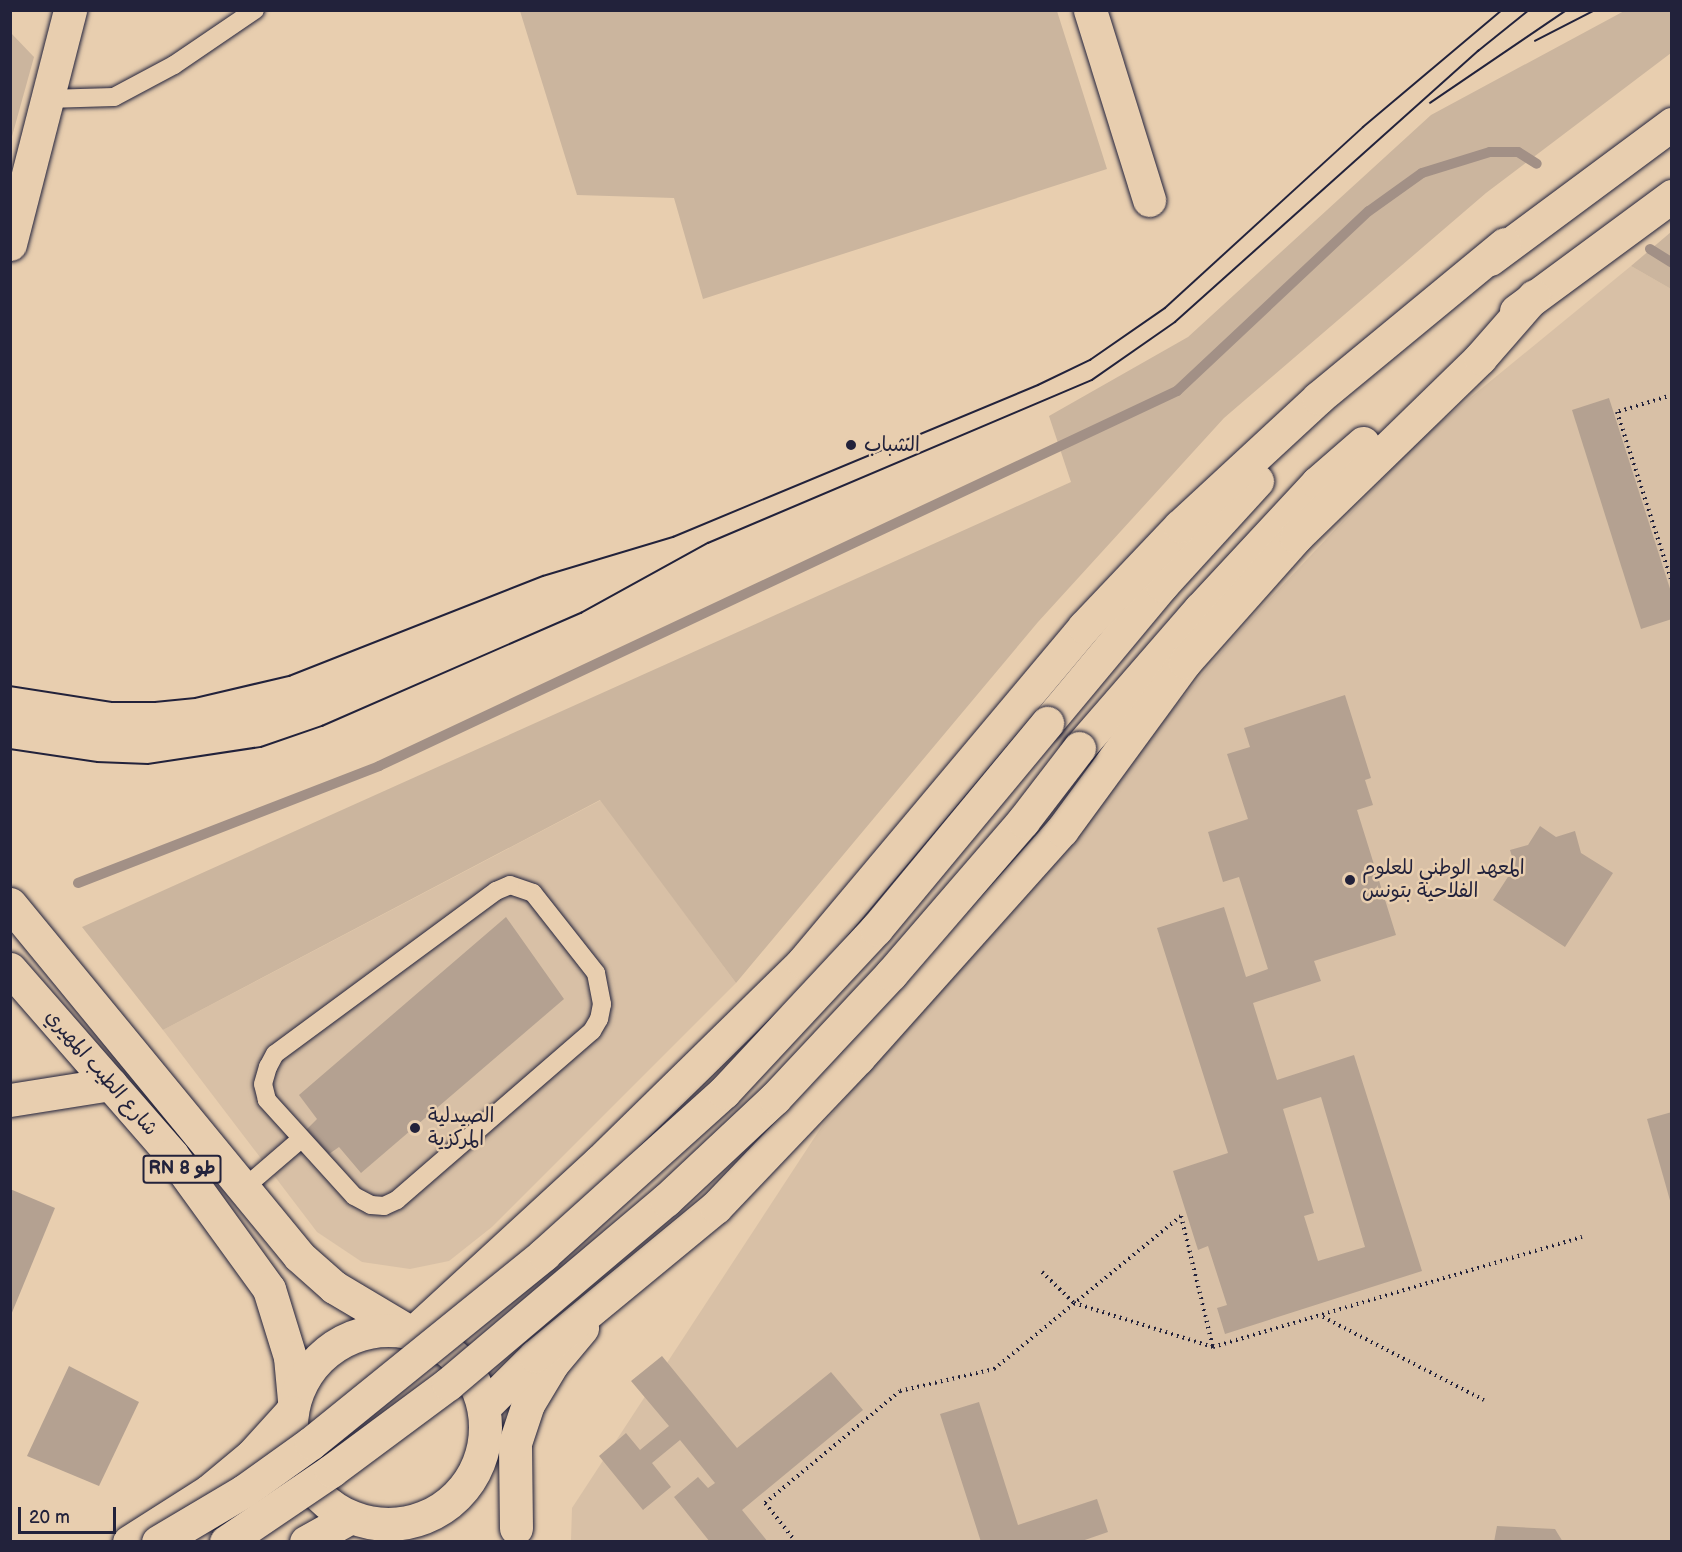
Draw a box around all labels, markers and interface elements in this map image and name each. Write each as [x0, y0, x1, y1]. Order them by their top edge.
place label: الشباب [864, 433, 920, 457]
marker: الشباب [842, 436, 860, 454]
place label: المعهد الوطني للعلوم الفلاحية بتونس [1362, 856, 1525, 903]
marker: المعهد الوطني للعلوم الفلاحية بتونس [1343, 873, 1357, 887]
street label: شارع الطيب المهيري [40, 1005, 162, 1141]
place label: الصيدلية المركزية [428, 1104, 494, 1151]
marker: الصيدلية المركزية [406, 1119, 424, 1137]
road number: RN 8 طو [142, 1154, 222, 1184]
scale bar [21, 1495, 118, 1533]
text: 20 m [29, 1507, 70, 1528]

